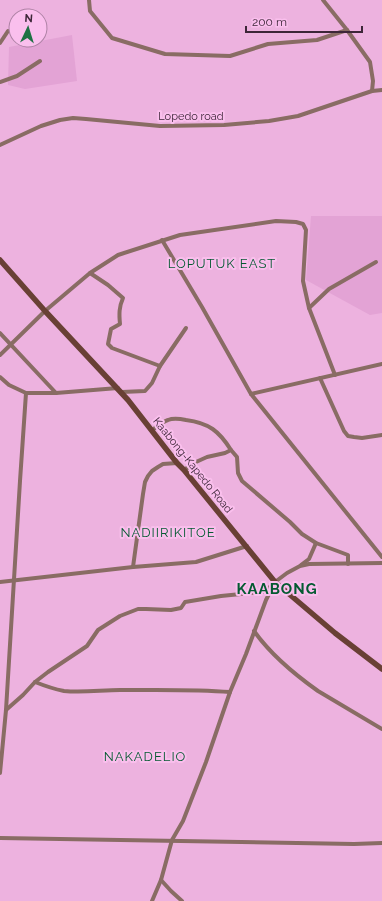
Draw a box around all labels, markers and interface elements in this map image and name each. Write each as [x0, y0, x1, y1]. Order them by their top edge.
north arrow [8, 8, 48, 48]
scale bar [246, 8, 362, 34]
text: N [24, 12, 33, 25]
text: 200 m [252, 15, 287, 29]
street label: Lopedo road [158, 110, 224, 123]
district label: LOPUTUK EAST [168, 256, 276, 271]
street label: Kaabong-Kapedo Road [150, 415, 235, 516]
district label: NADIIRIKITOE [120, 525, 216, 540]
district label: KAABONG [236, 580, 318, 598]
district label: NAKADELIO [104, 749, 186, 764]

